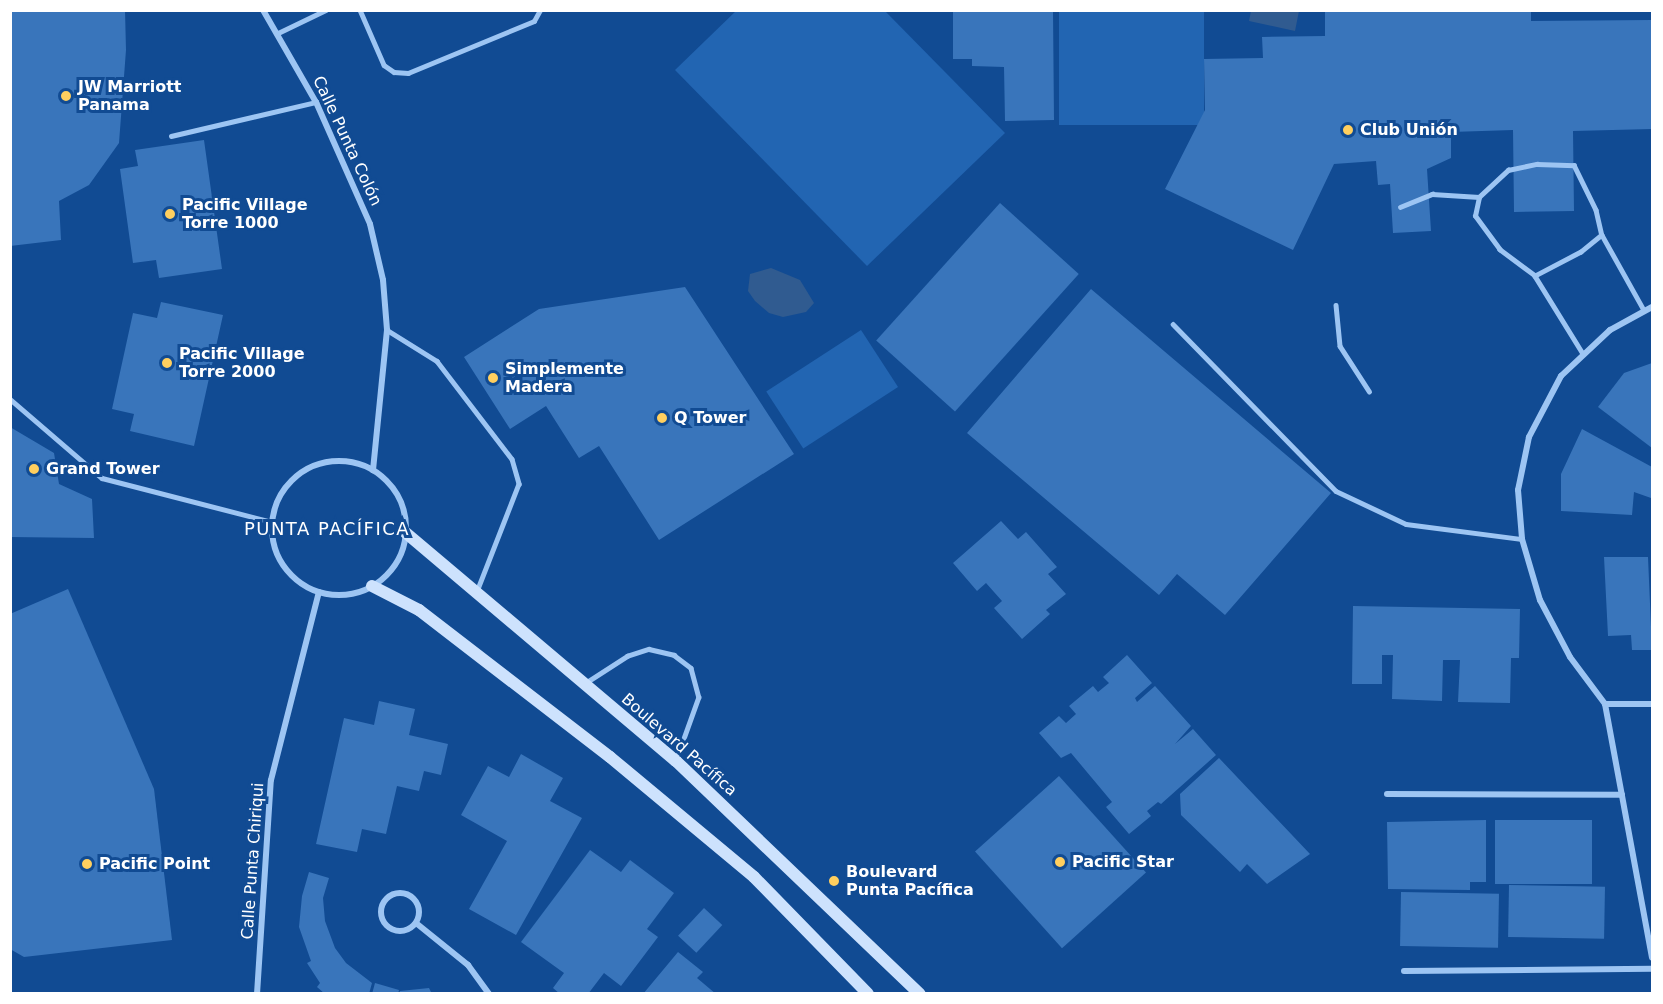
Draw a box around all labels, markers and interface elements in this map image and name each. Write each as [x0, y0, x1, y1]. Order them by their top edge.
street label: Calle Punta Colón [309, 73, 385, 209]
place label: JW Marriott Panama [78, 77, 181, 115]
marker: JW Marriott Panama [59, 89, 73, 103]
place label: Club Unión [1360, 120, 1458, 140]
marker: Club Unión [1341, 123, 1355, 137]
place label: Pacific Village Torre 1000 [182, 195, 308, 233]
marker: Pacific Village Torre 1000 [163, 207, 177, 221]
place label: Pacific Village Torre 2000 [179, 344, 305, 382]
marker: Pacific Village Torre 2000 [160, 356, 174, 370]
place label: Simplemente Madera [505, 359, 624, 397]
marker: Simplemente Madera [486, 371, 500, 385]
place label: Q Tower [674, 408, 746, 428]
marker: Q Tower [655, 411, 669, 425]
place label: Grand Tower [46, 459, 160, 479]
marker: Grand Tower [27, 462, 41, 476]
district label: PUNTA PACÍFICA [244, 518, 410, 540]
street label: Boulevard Pacífica [617, 690, 741, 800]
street label: Calle Punta Chiriqui [238, 782, 268, 940]
place label: Pacific Star [1072, 852, 1174, 872]
place label: Pacific Point [99, 854, 210, 874]
marker: Pacific Star [1053, 855, 1067, 869]
marker: Pacific Point [80, 857, 94, 871]
place label: Boulevard Punta Pacífica [846, 862, 974, 900]
marker: Boulevard Punta Pacífica [827, 874, 841, 888]

